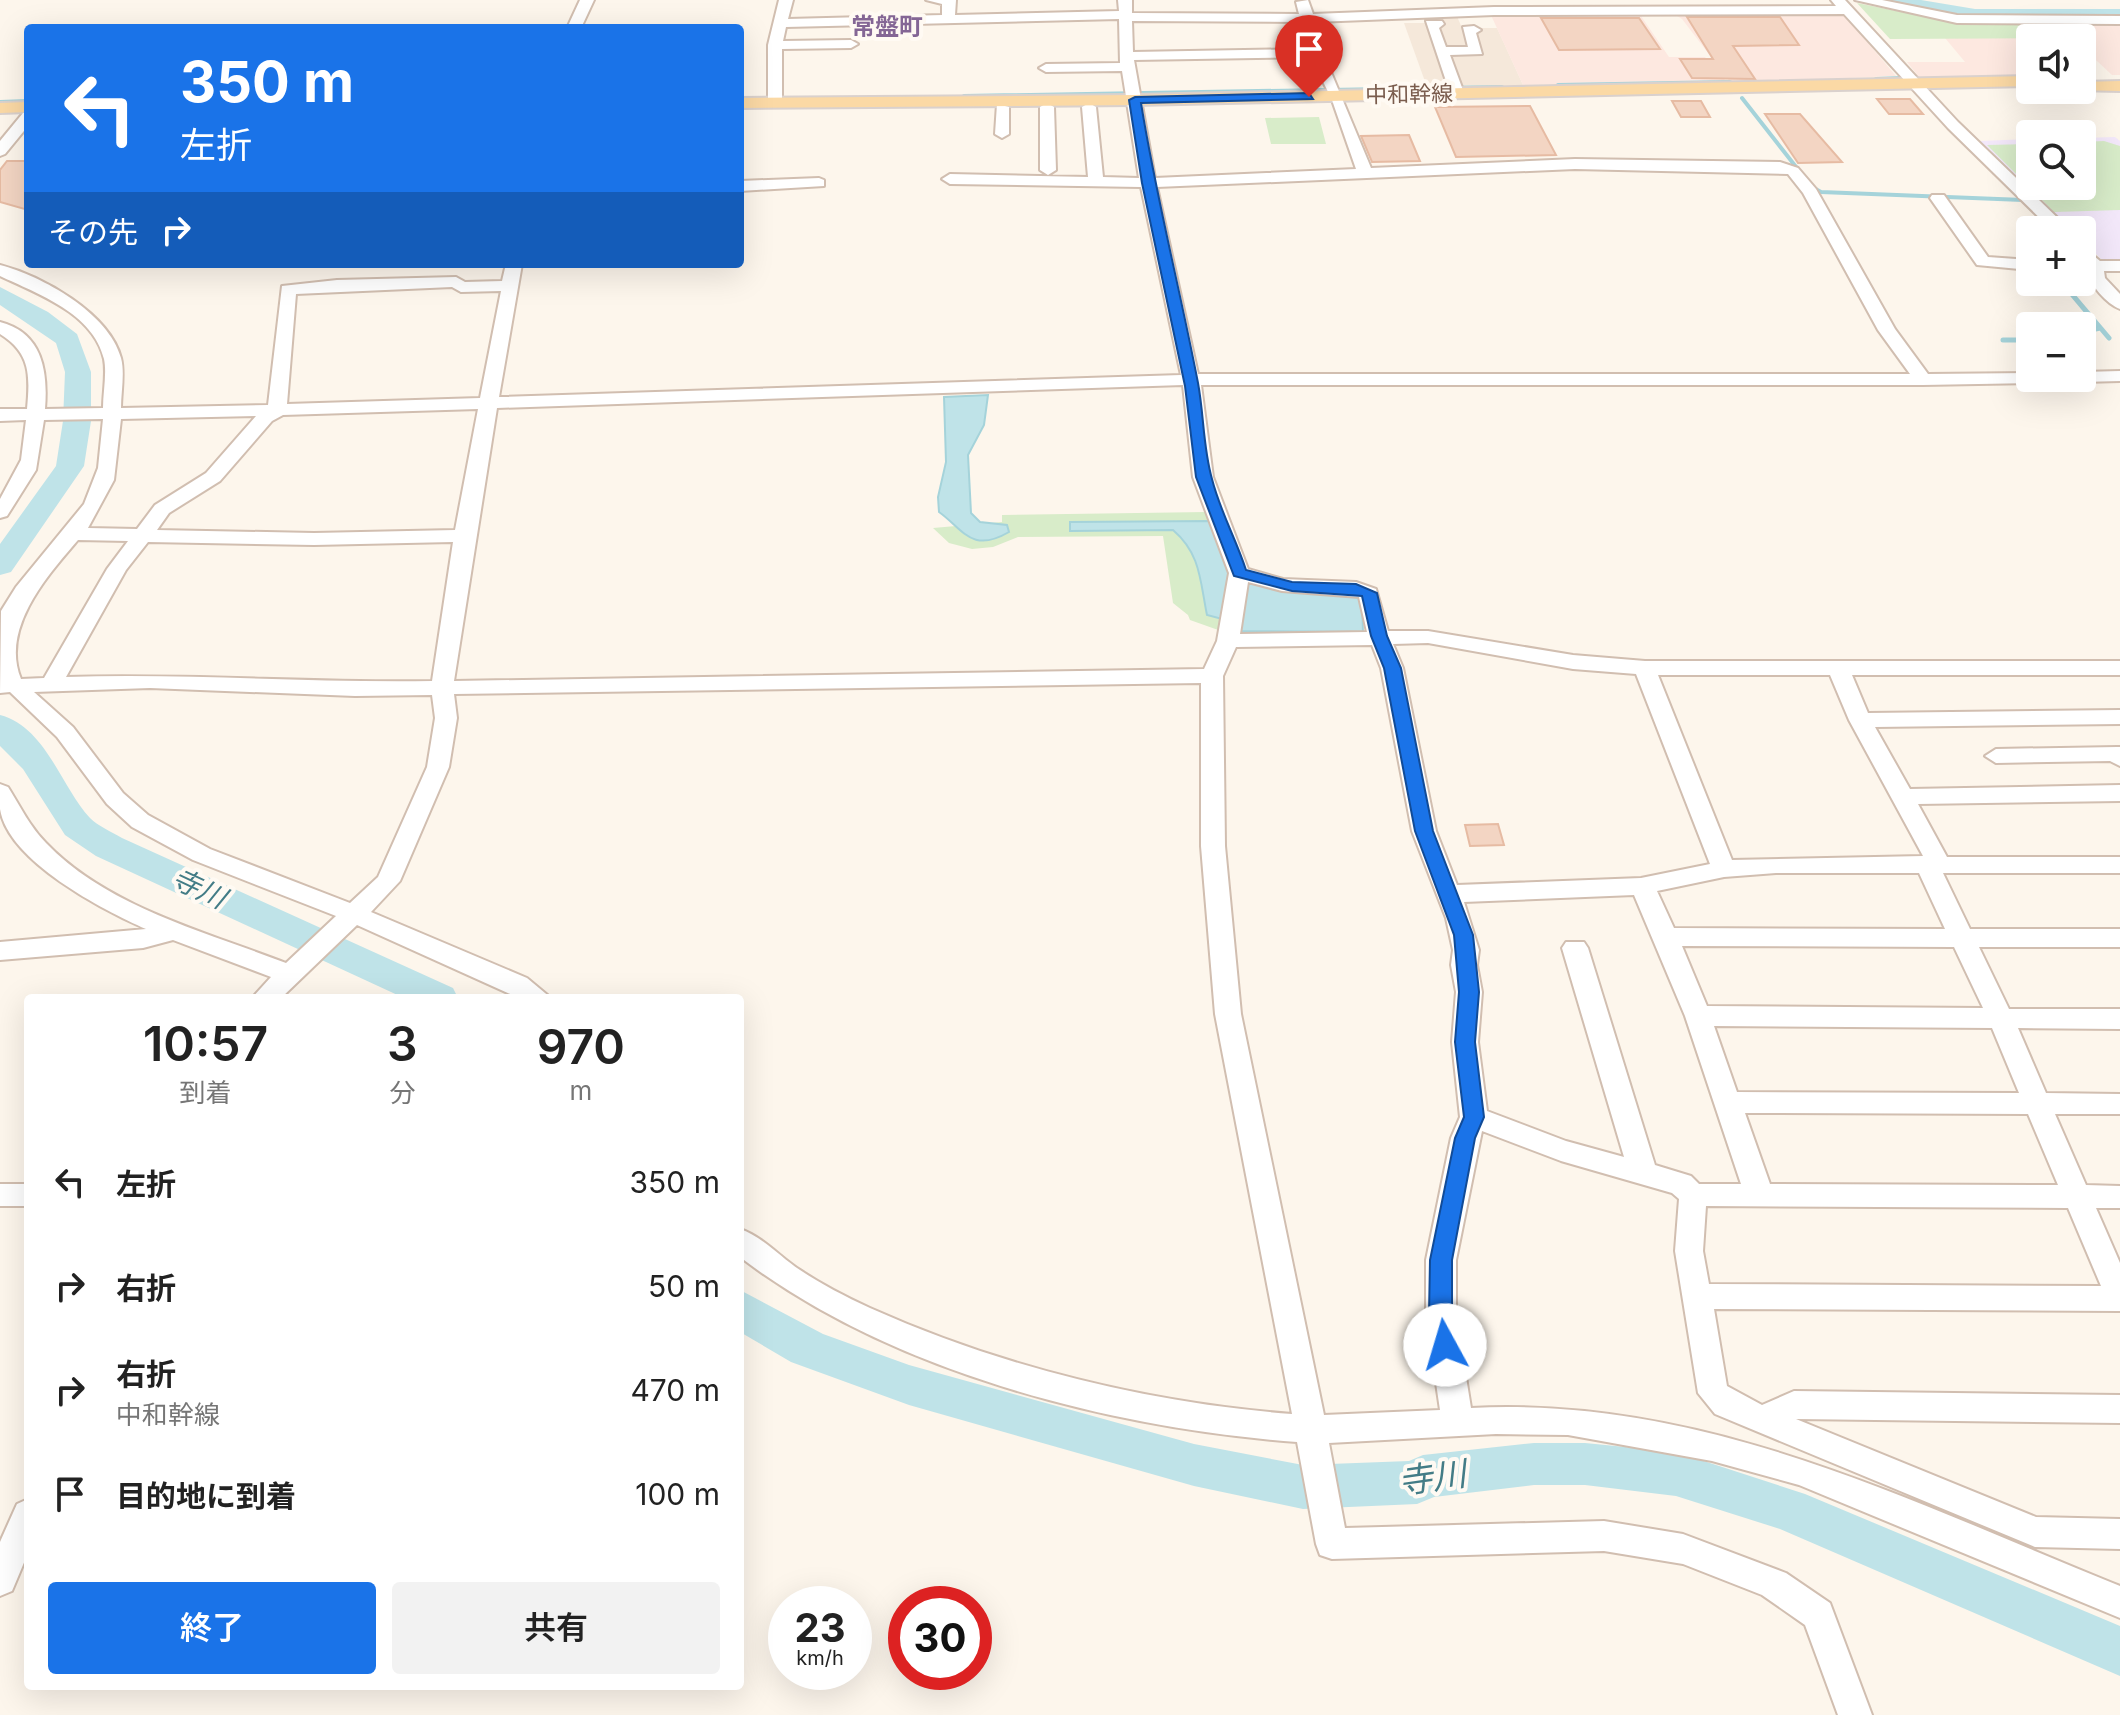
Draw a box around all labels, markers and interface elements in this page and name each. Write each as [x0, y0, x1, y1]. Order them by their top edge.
district label: 常盤町 [851, 12, 923, 41]
pin [1275, 15, 1343, 97]
map controls [2016, 24, 2096, 392]
button: sound [2016, 24, 2096, 104]
icon: arrive [1287, 27, 1331, 71]
text: 350 m [180, 48, 354, 116]
icon: left [48, 56, 152, 160]
street label: 中和幹線 [1365, 80, 1453, 108]
button: search [2016, 120, 2096, 200]
text: 左折 [180, 123, 252, 167]
icon: right [154, 208, 198, 252]
text: その先 [48, 214, 138, 250]
button: + [2016, 216, 2096, 296]
button: − [2016, 312, 2096, 392]
water label: 寺川 [166, 861, 234, 917]
text: 10:57 [143, 1014, 268, 1073]
text: 3 [387, 1014, 418, 1073]
text: 970 [537, 1017, 625, 1076]
text: m [569, 1075, 592, 1106]
text: 到着 [180, 1077, 232, 1108]
text: 分 [389, 1077, 415, 1108]
icon: left [48, 1160, 92, 1204]
text: 350 m [630, 1164, 720, 1200]
text: 左折 [116, 1166, 176, 1202]
icon: right [48, 1264, 92, 1308]
text: 50 m [648, 1268, 720, 1304]
text: 右折 [116, 1270, 176, 1306]
position arrow [1403, 1303, 1487, 1387]
text: 右折 [116, 1356, 176, 1392]
icon: right [48, 1368, 92, 1412]
text: 470 m [630, 1372, 720, 1408]
text: 中和幹線 [116, 1399, 220, 1430]
water label: 寺川 [1395, 1452, 1471, 1502]
icon: arrive [48, 1472, 92, 1516]
text: 100 m [635, 1476, 720, 1512]
text: 目的地に到着 [116, 1478, 296, 1514]
button: 終了 [48, 1582, 376, 1674]
button: 共有 [392, 1582, 720, 1674]
speed limit sign: 30 [888, 1586, 992, 1690]
text: 23 [794, 1603, 846, 1652]
text: km/h [796, 1646, 844, 1670]

